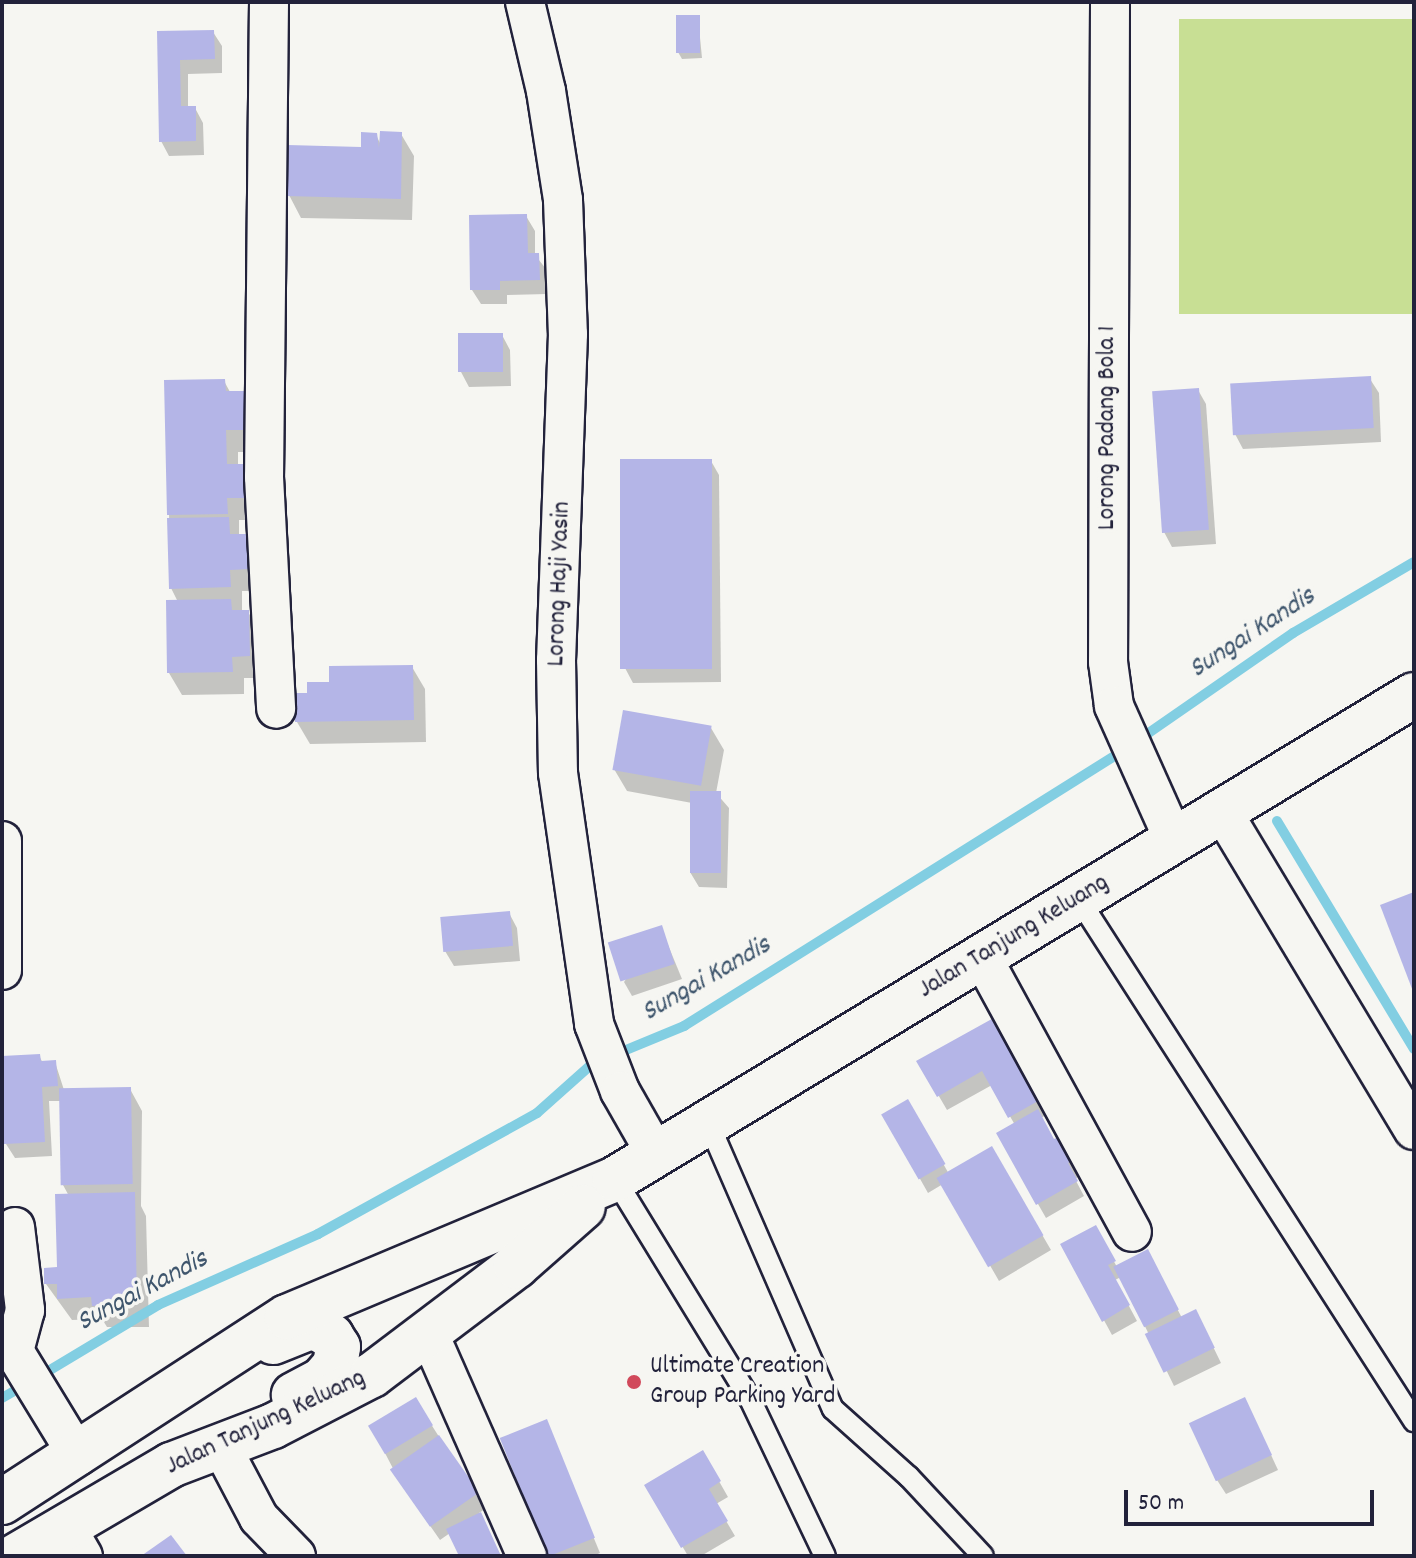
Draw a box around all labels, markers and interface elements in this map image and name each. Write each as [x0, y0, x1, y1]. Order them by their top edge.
street label: Lorong Padang Bola 1 [1092, 326, 1124, 530]
street label: Lorong Haji Yasin [542, 501, 578, 667]
water label: Sungai Kandis [1184, 581, 1322, 687]
street label: Jalan Tanjung Keluang [913, 868, 1115, 1006]
water label: Sungai Kandis [637, 930, 777, 1030]
water label: Sungai Kandis [72, 1244, 214, 1340]
place label: Ultimate Creation Group Parking Yard [650, 1351, 835, 1412]
street label: Jalan Tanjung Keluang [161, 1363, 371, 1483]
marker: Ultimate Creation Group Parking Yard [625, 1373, 643, 1391]
scale bar [1128, 1474, 1378, 1524]
text: 50 m [1138, 1487, 1184, 1521]

